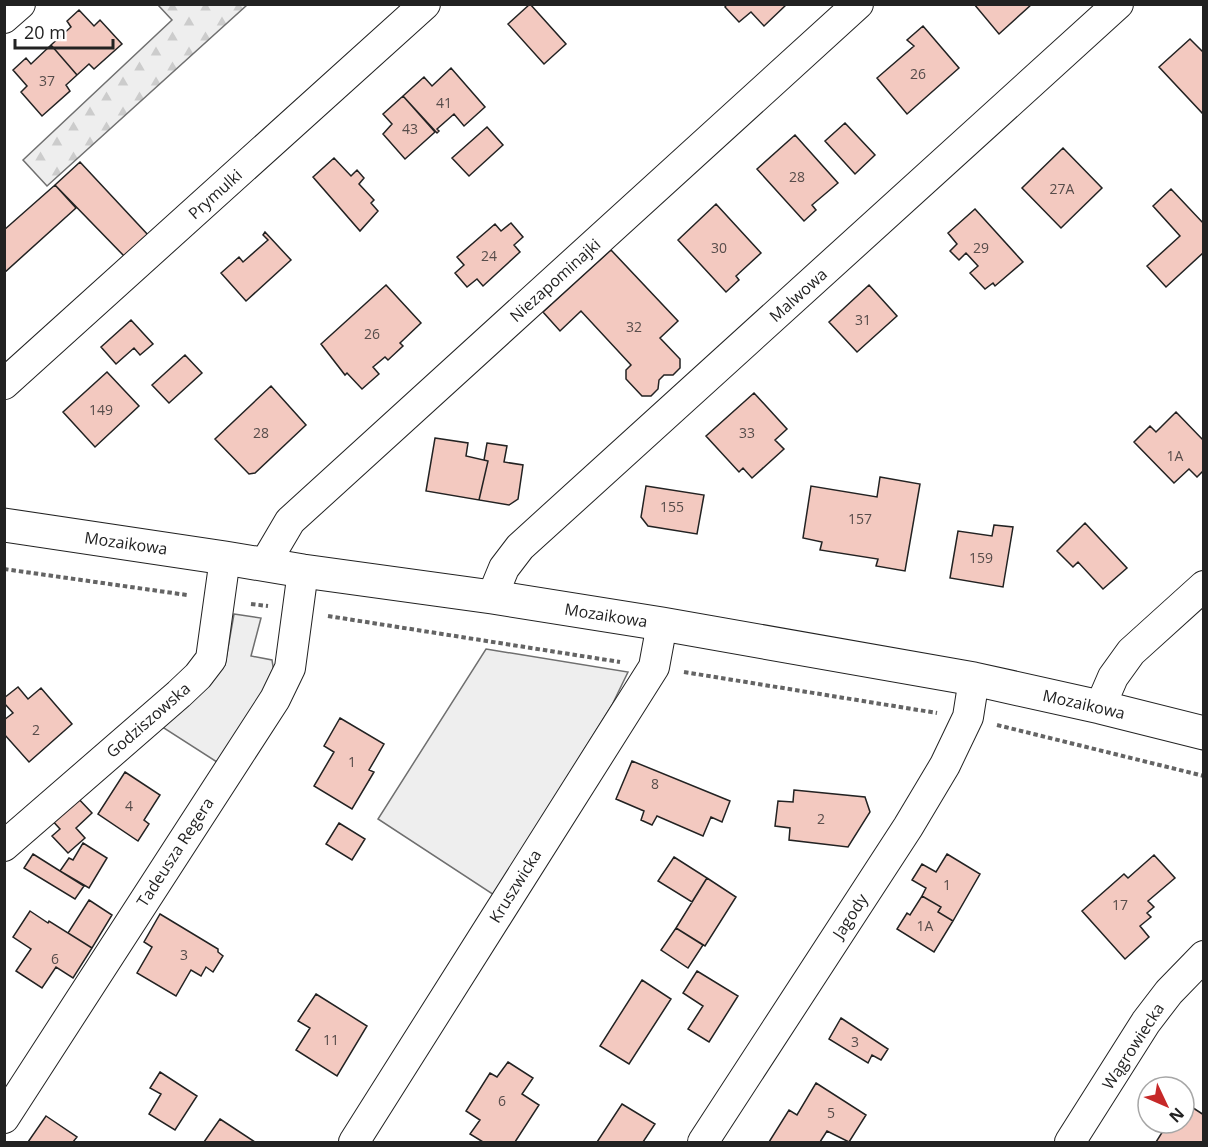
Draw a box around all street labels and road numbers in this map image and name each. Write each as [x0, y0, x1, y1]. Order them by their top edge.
street label: Prymulki [183, 164, 247, 224]
street label: Niezapominajki [505, 233, 605, 327]
street label: Malwowa [764, 263, 832, 327]
street label: Mozaikowa [83, 526, 169, 560]
street label: Mozaikowa [563, 598, 649, 632]
street label: Godziszowska [101, 677, 195, 763]
street label: Mozaikowa [1041, 684, 1127, 724]
street label: Tadeusza Regera [131, 793, 219, 911]
street label: Kruszwicka [484, 845, 546, 927]
street label: Jagody [826, 889, 873, 944]
street label: Wągrowiecka [1097, 999, 1169, 1093]

